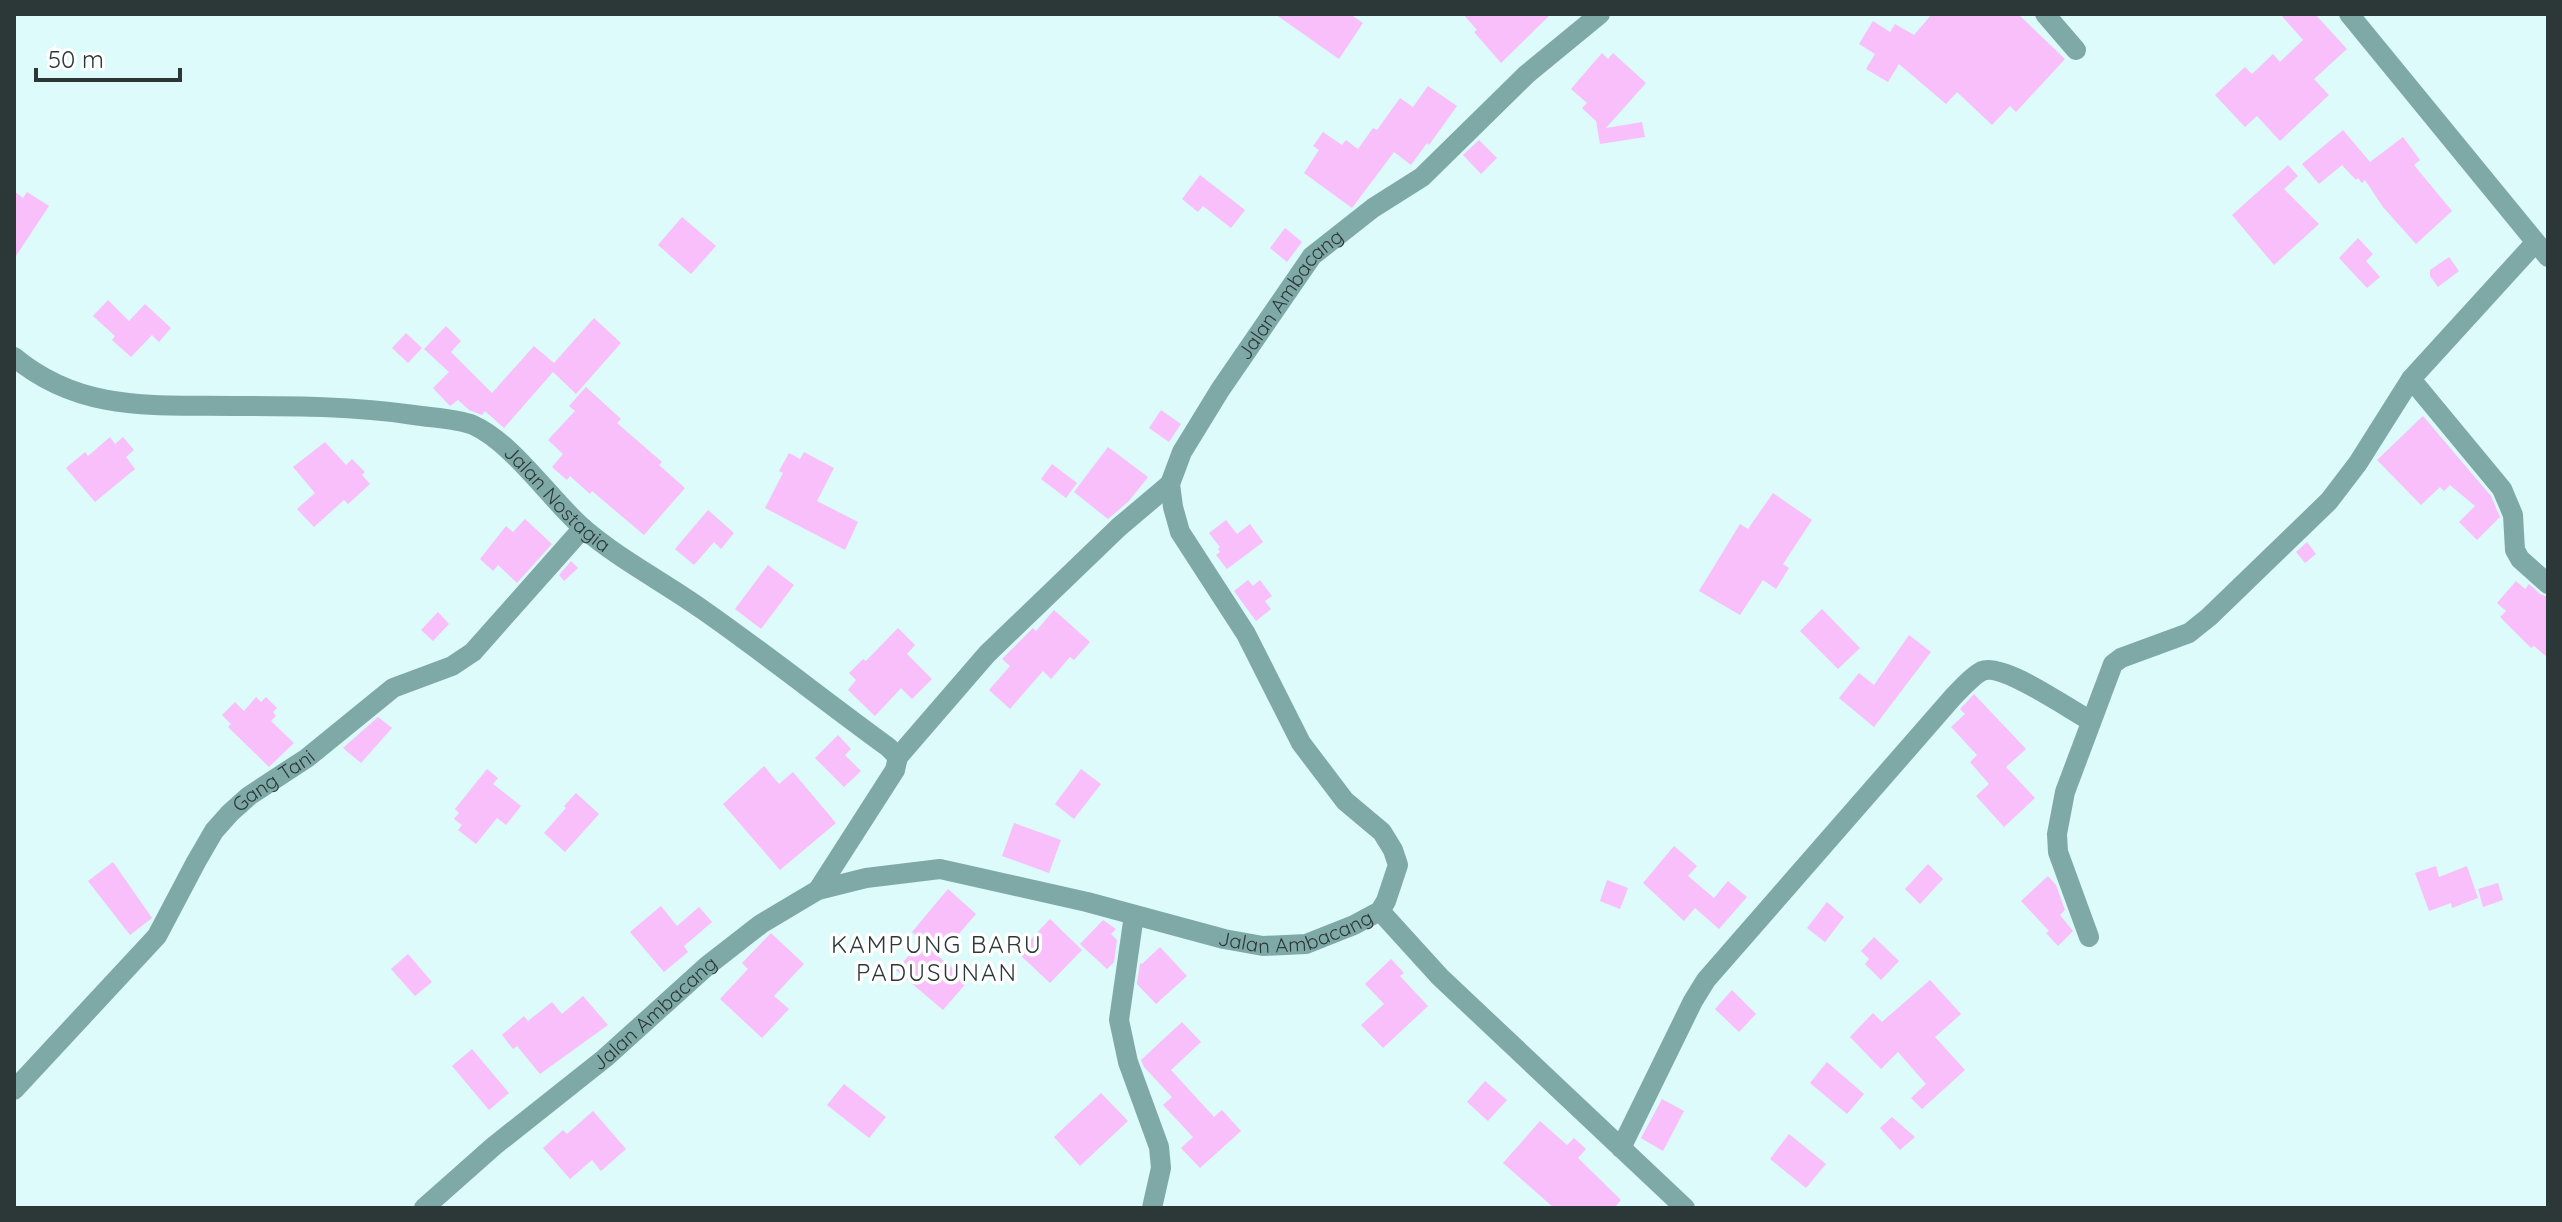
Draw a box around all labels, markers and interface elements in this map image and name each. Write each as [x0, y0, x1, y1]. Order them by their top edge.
scale bar [36, 32, 180, 82]
text: 50 m [48, 44, 104, 74]
street label: Jalan Ambacang [1232, 223, 1348, 364]
street label: Jalan Nostagia [499, 439, 616, 557]
street label: Gang Tani [227, 744, 320, 817]
street label: Jalan Ambacang [1216, 904, 1377, 958]
district label: KAMPUNG BARU PADUSUNAN [831, 929, 1043, 987]
street label: Jalan Ambacang [587, 950, 722, 1075]

